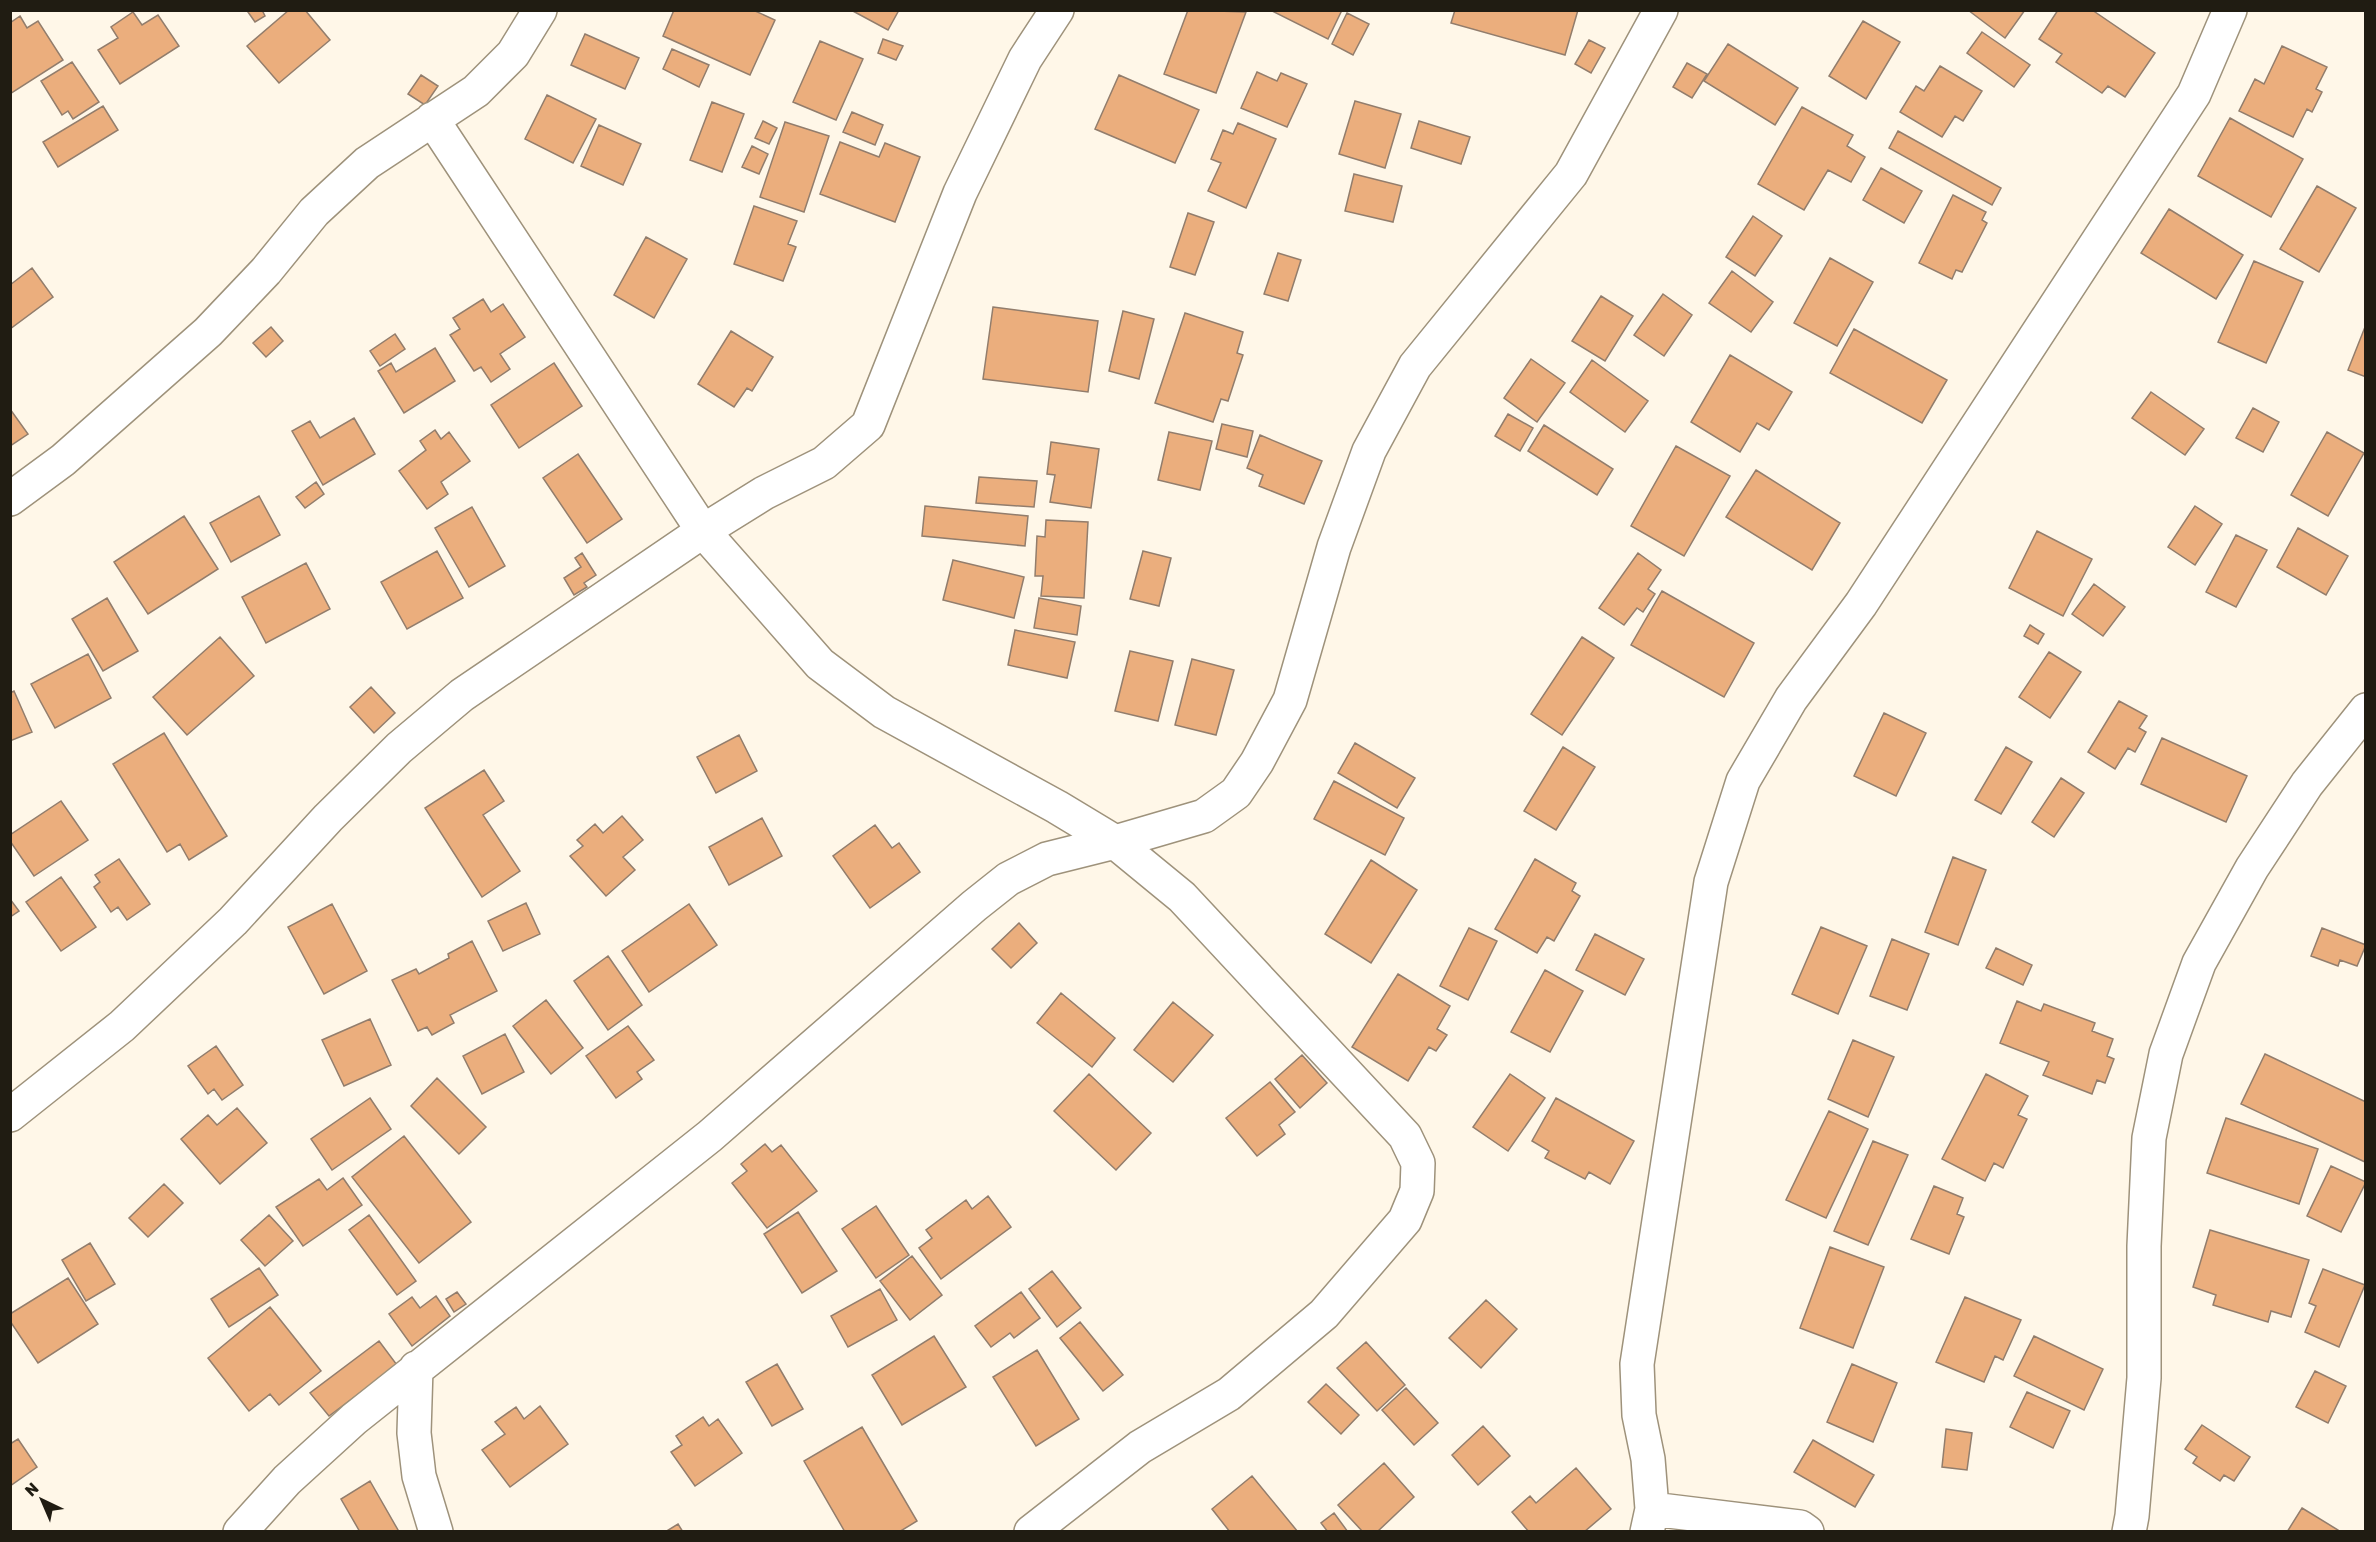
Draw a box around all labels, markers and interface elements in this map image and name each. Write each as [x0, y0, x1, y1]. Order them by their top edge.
north arrow [12, 1470, 72, 1530]
text: N [21, 1479, 43, 1500]

